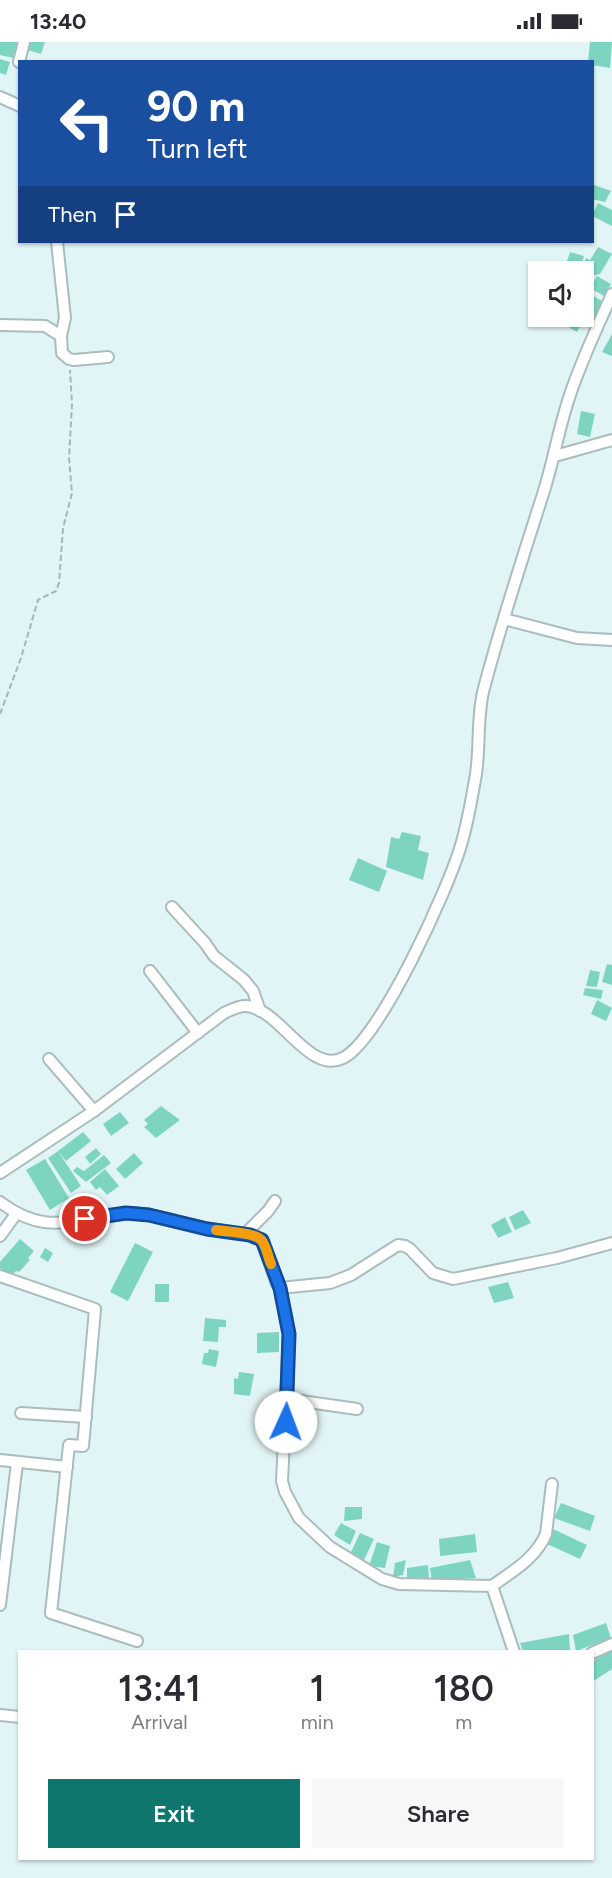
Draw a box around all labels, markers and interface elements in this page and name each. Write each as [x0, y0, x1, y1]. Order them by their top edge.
text: 13:40 [30, 8, 86, 35]
text: 90 m [147, 81, 245, 132]
icon: left [48, 84, 126, 162]
text: Turn left [147, 132, 247, 165]
icon: arrive [109, 198, 142, 231]
text: Then [48, 201, 97, 228]
map controls [528, 261, 594, 327]
button: sound [528, 261, 594, 327]
pin [59, 1193, 110, 1244]
icon: arrive [68, 1202, 101, 1235]
position arrow [254, 1390, 318, 1454]
text: 13:41 [118, 1667, 201, 1710]
text: 1 [310, 1667, 325, 1710]
text: 180 [434, 1667, 494, 1710]
text: Arrival [131, 1710, 188, 1734]
text: min [301, 1710, 334, 1734]
text: m [455, 1710, 472, 1734]
button: Exit [48, 1779, 300, 1848]
button: Share [312, 1779, 564, 1848]

